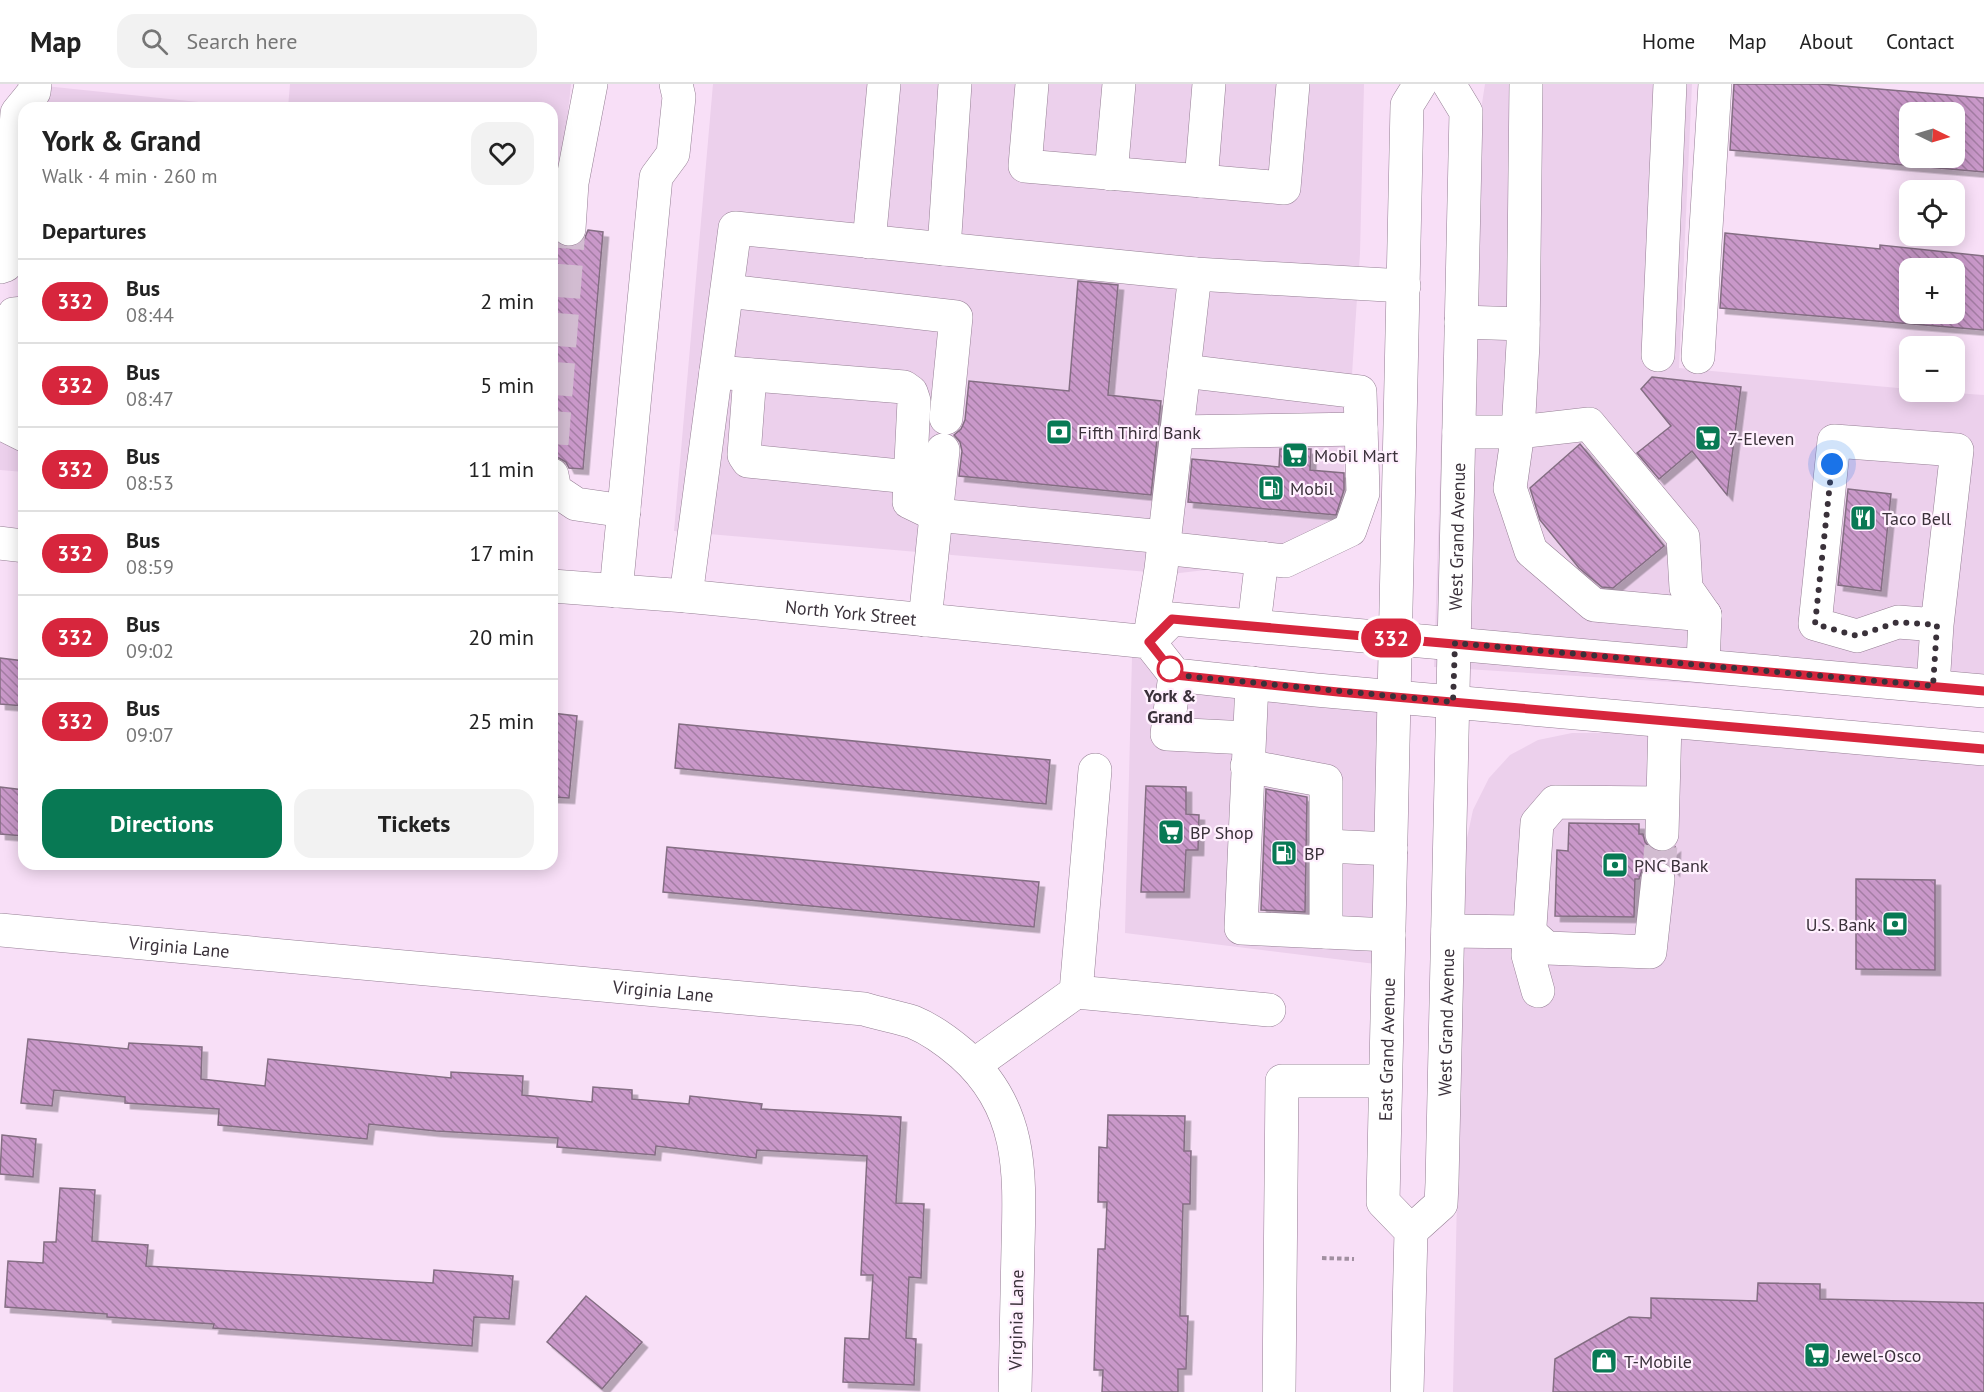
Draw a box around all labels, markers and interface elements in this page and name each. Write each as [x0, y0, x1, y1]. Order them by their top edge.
search box [117, 14, 537, 68]
text: Map [30, 23, 81, 60]
icon: search [138, 25, 171, 58]
text: Search here [186, 27, 297, 55]
text: Home [1642, 28, 1695, 55]
text: Map [1728, 28, 1767, 55]
text: About [1800, 28, 1853, 55]
text: Contact [1886, 28, 1954, 55]
north arrow [1899, 102, 1965, 168]
map controls [1899, 102, 1965, 402]
text: York & Grand [42, 122, 201, 159]
button: heart [471, 122, 534, 185]
text: Walk · 4 min · 260 m [42, 163, 218, 189]
button: locate [1899, 180, 1965, 246]
text: Departures [42, 217, 146, 245]
button: + [1899, 258, 1965, 324]
text: Bus [126, 274, 160, 302]
text: 2 min [480, 287, 534, 315]
text: 332 [57, 288, 93, 315]
text: 08:44 [126, 302, 174, 328]
button: − [1899, 336, 1965, 402]
text: Bus [126, 358, 160, 386]
text: 5 min [480, 371, 534, 399]
text: 332 [57, 372, 93, 399]
text: 08:47 [126, 386, 174, 412]
bank icon: Fifth Third Bank [1044, 417, 1074, 447]
place label: Fifth Third Bank [1078, 421, 1201, 444]
supermarket icon: 7-Eleven [1693, 423, 1723, 453]
place label: 7-Eleven [1728, 427, 1794, 450]
supermarket icon: Mobil Mart [1280, 440, 1310, 470]
text: Bus [126, 442, 160, 470]
place label: Mobil Mart [1314, 444, 1398, 467]
your location [1817, 449, 1847, 479]
text: 11 min [468, 455, 534, 483]
text: 332 [57, 456, 93, 483]
street label: West Grand Avenue [1443, 462, 1470, 611]
text: 08:53 [126, 470, 174, 496]
fuel station icon: Mobil [1256, 473, 1286, 503]
place label: Mobil [1290, 477, 1334, 500]
restaurant icon: Taco Bell [1848, 503, 1878, 533]
place label: Taco Bell [1882, 507, 1952, 530]
text: Bus [126, 526, 160, 554]
text: 17 min [470, 539, 534, 567]
text: 332 [57, 540, 93, 567]
text: 08:59 [126, 554, 174, 580]
street label: North York Street [784, 594, 918, 630]
text: Bus [126, 610, 160, 638]
line badge: 332 [1356, 618, 1426, 658]
text: 20 min [468, 623, 534, 651]
text: 332 [57, 624, 93, 651]
text: 332 [1373, 625, 1409, 652]
text: 09:02 [126, 638, 174, 664]
marker: York & Grand [1157, 656, 1183, 682]
place label: York & Grand [1143, 684, 1196, 728]
text: Bus [126, 694, 160, 722]
text: 25 min [468, 707, 534, 735]
text: 332 [57, 708, 93, 735]
text: 09:07 [126, 722, 174, 748]
button: Directions [42, 789, 282, 858]
button: Tickets [294, 789, 534, 858]
supermarket icon: BP Shop [1156, 817, 1186, 847]
place label: BP Shop [1190, 821, 1253, 844]
fuel station icon: BP [1269, 838, 1299, 868]
place label: BP [1304, 842, 1325, 865]
bank icon: PNC Bank [1600, 850, 1630, 880]
place label: PNC Bank [1634, 854, 1709, 877]
bank icon: U.S. Bank [1880, 909, 1910, 939]
place label: U.S. Bank [1806, 913, 1876, 936]
street label: Virginia Lane [127, 930, 231, 962]
street label: West Grand Avenue [1432, 948, 1459, 1097]
street label: Virginia Lane [611, 974, 715, 1007]
street label: East Grand Avenue [1373, 978, 1399, 1121]
street label: Virginia Lane [1004, 1269, 1028, 1372]
supermarket icon: Jewel-Osco [1802, 1340, 1832, 1370]
place label: Jewel-Osco [1835, 1344, 1921, 1367]
shop icon: T-Mobile [1589, 1346, 1619, 1376]
place label: T-Mobile [1624, 1350, 1692, 1373]

